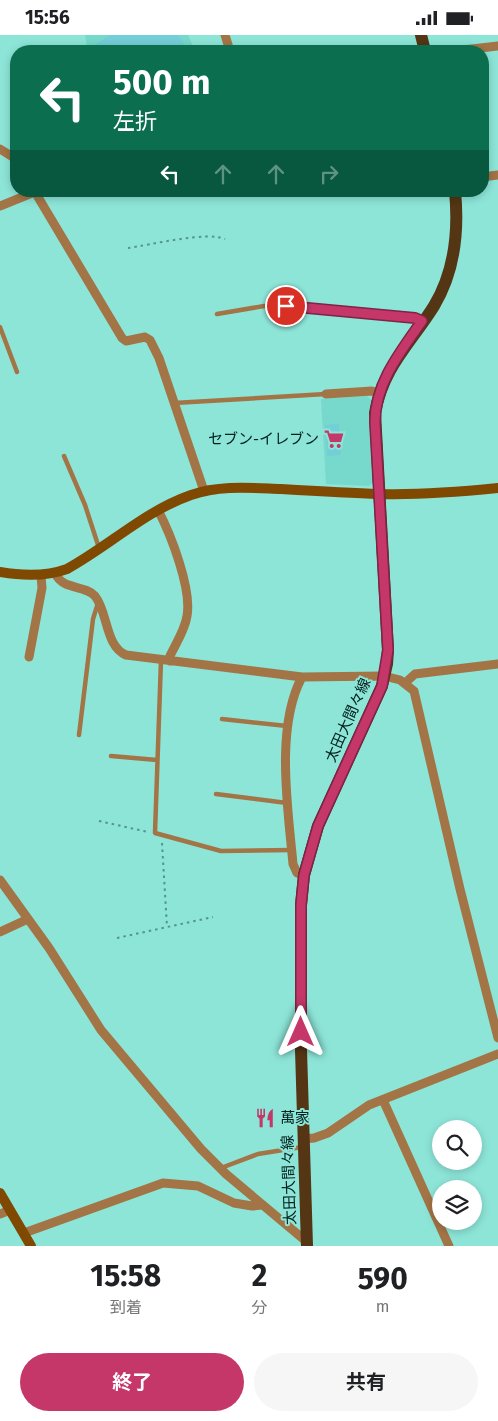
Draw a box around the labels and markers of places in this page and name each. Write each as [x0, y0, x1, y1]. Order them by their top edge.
pin [265, 285, 307, 327]
supermarket icon: セブン-イレブン [323, 428, 345, 450]
place label: セブン-イレブン [208, 430, 319, 448]
restaurant icon: 萬家 [254, 1107, 276, 1129]
place label: 萬家 [280, 1109, 310, 1127]

